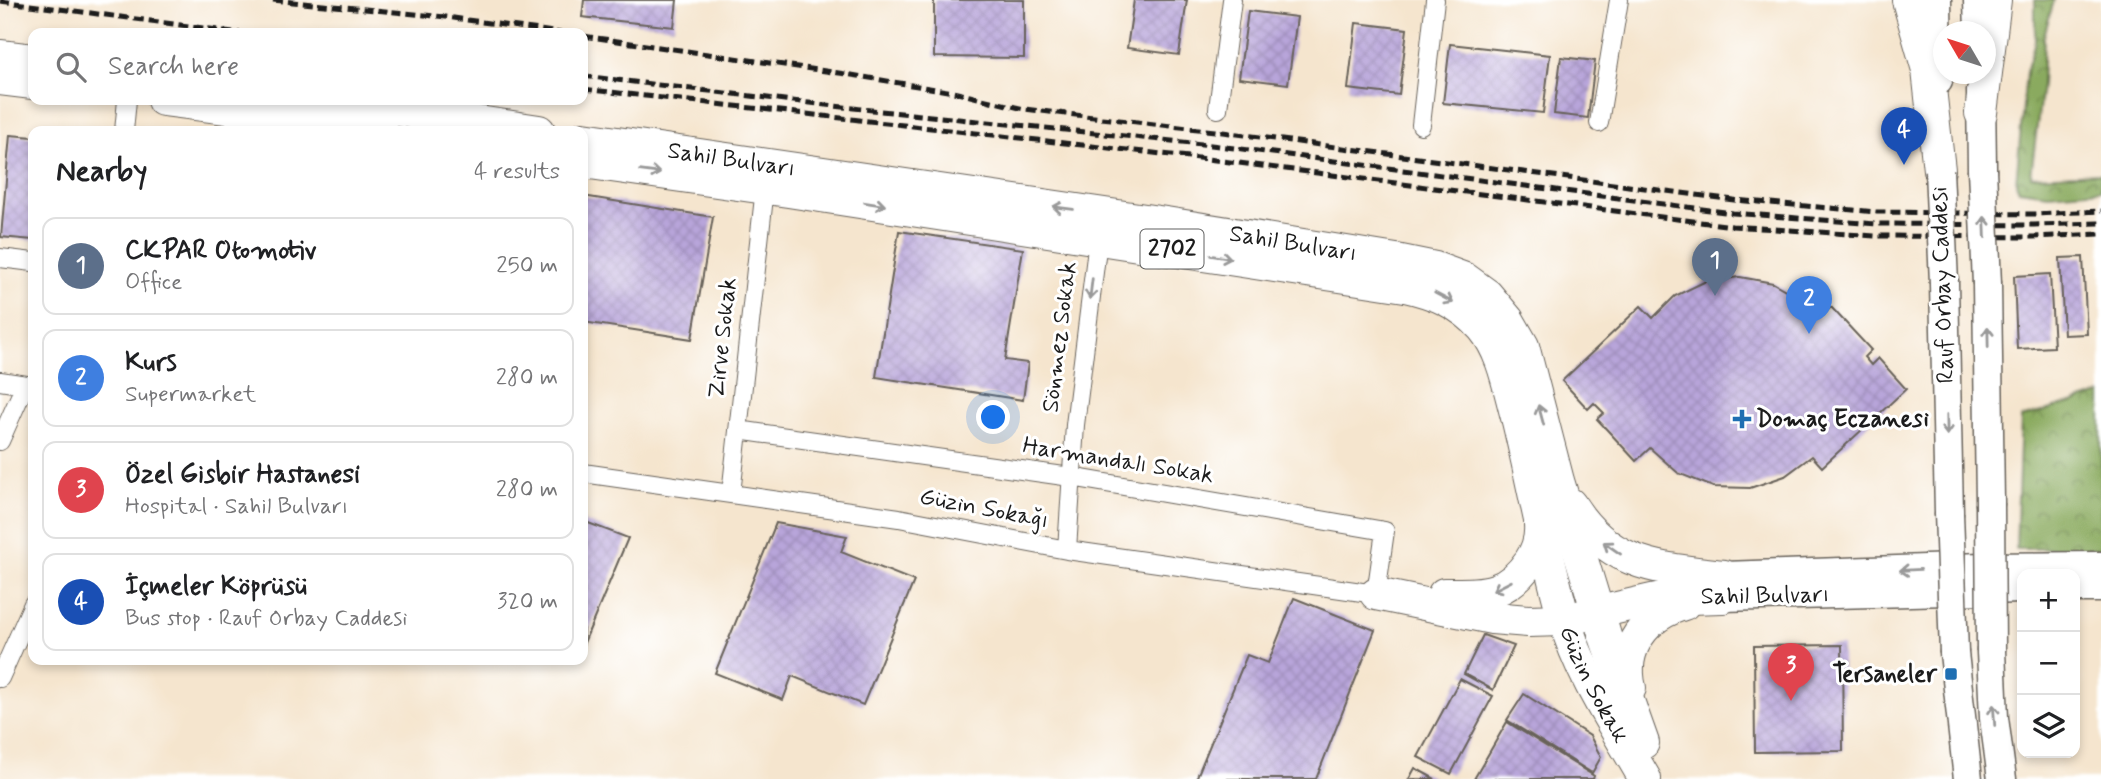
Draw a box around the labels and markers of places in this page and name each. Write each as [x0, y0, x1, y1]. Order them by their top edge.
pin: 4 [1881, 107, 1927, 165]
pin: 1 [1692, 238, 1738, 296]
pin: 2 [1786, 276, 1832, 334]
place label: Domaç Eczanesi [1756, 404, 1929, 435]
marker: Domaç Eczanesi [1734, 411, 1750, 427]
pin: 3 [1768, 643, 1814, 701]
place label: Tersaneler [1832, 659, 1938, 690]
marker: Tersaneler [1943, 666, 1959, 682]

